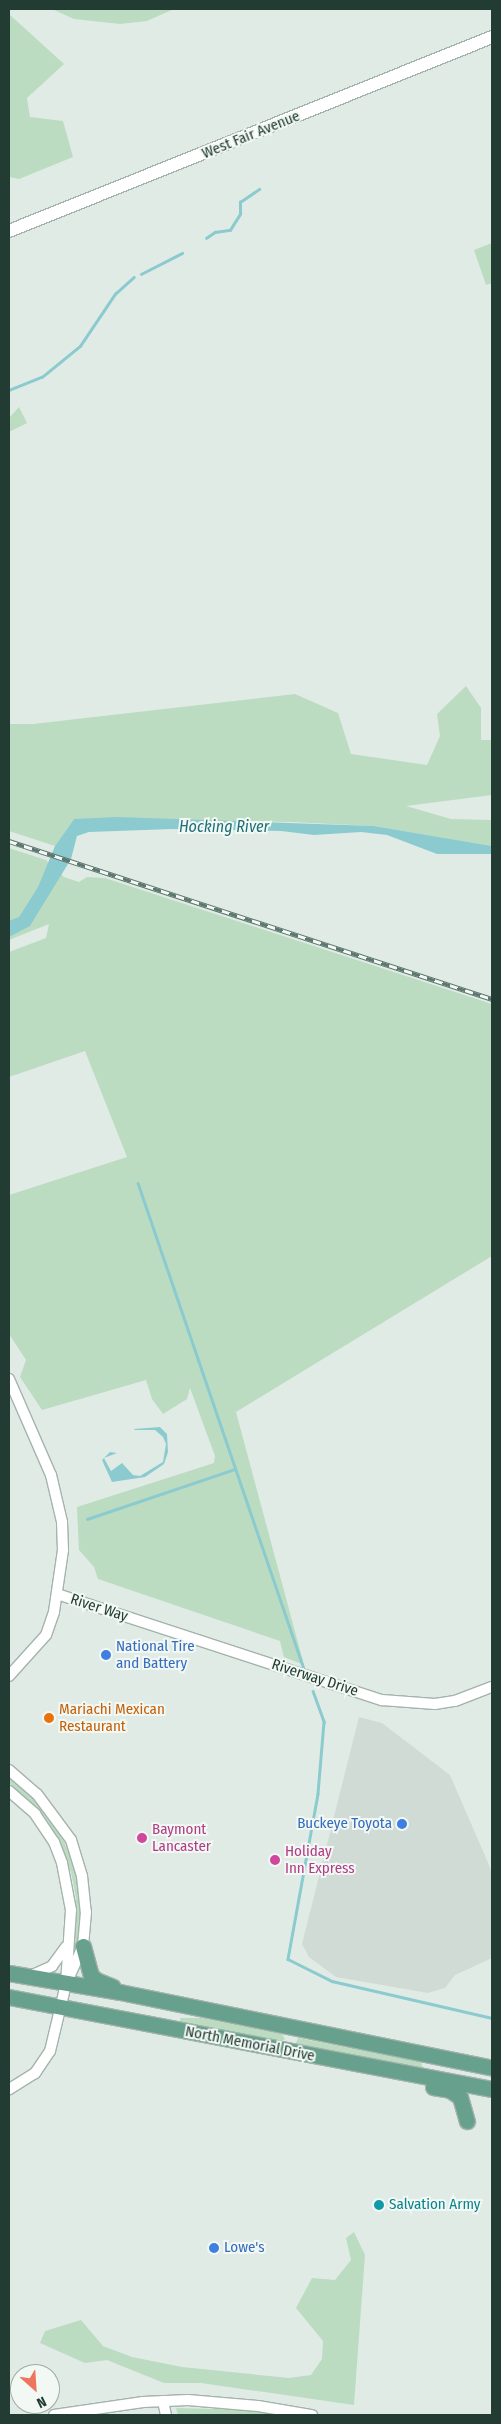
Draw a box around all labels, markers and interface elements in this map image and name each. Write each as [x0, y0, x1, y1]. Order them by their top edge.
street label: West Fair Avenue [199, 107, 303, 163]
water label: Hocking River [179, 817, 269, 837]
street label: River Way [68, 1590, 130, 1626]
place label: National Tire and Battery [116, 1637, 195, 1672]
marker: National Tire and Battery [100, 1649, 112, 1661]
street label: Riverway Drive [269, 1656, 361, 1700]
place label: Mariachi Mexican Restaurant [59, 1700, 165, 1735]
marker: Mariachi Mexican Restaurant [43, 1712, 55, 1724]
place label: Buckeye Toyota [297, 1815, 392, 1833]
marker: Buckeye Toyota [396, 1818, 408, 1830]
place label: Baymont Lancaster [152, 1820, 211, 1855]
marker: Baymont Lancaster [136, 1832, 148, 1844]
place label: Holiday Inn Express [285, 1842, 355, 1877]
marker: Holiday Inn Express [269, 1854, 281, 1866]
street label: North Memorial Drive [184, 2023, 316, 2065]
place label: Salvation Army [389, 2196, 481, 2214]
marker: Salvation Army [373, 2199, 385, 2211]
place label: Lowe's [224, 2239, 265, 2257]
marker: Lowe's [208, 2242, 220, 2254]
north arrow [10, 2364, 60, 2414]
text: N [34, 2393, 49, 2412]

